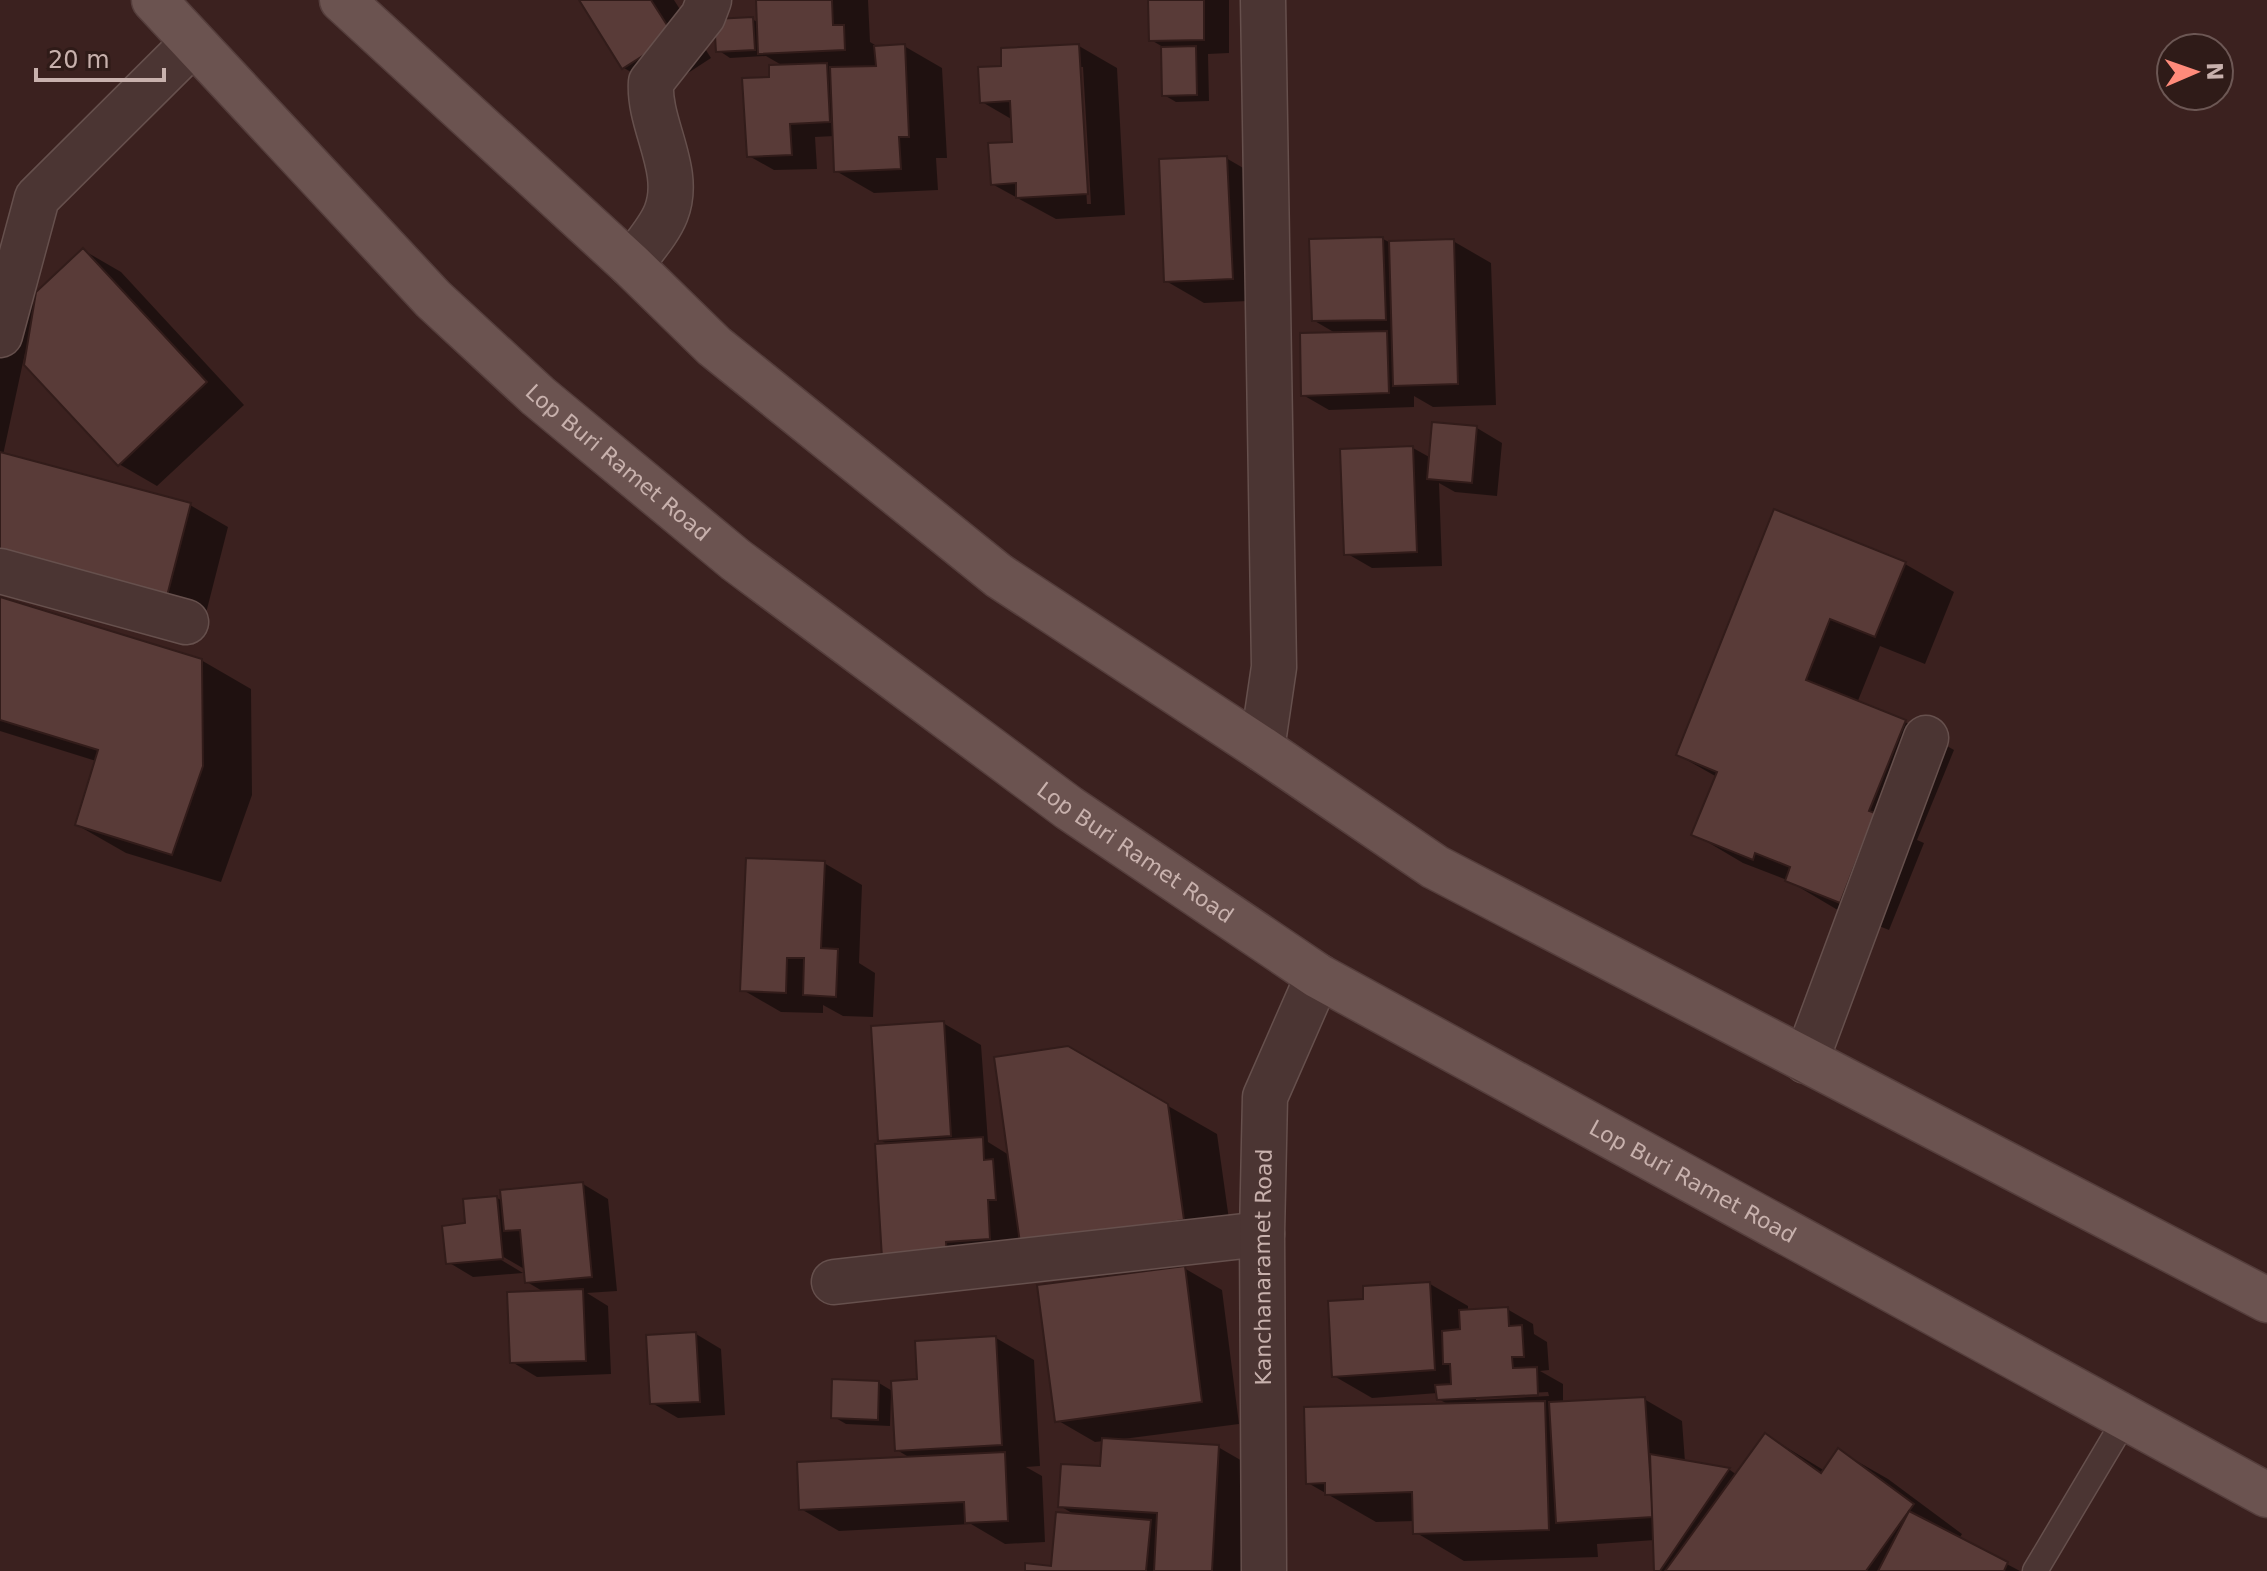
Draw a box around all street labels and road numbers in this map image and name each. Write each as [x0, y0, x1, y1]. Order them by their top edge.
street label: Lop Buri Ramet Road [521, 379, 715, 546]
street label: Lop Buri Ramet Road [1033, 776, 1238, 928]
street label: Lop Buri Ramet Road [1585, 1115, 1801, 1248]
street label: Kanchanaramet Road [1249, 1148, 1276, 1386]

